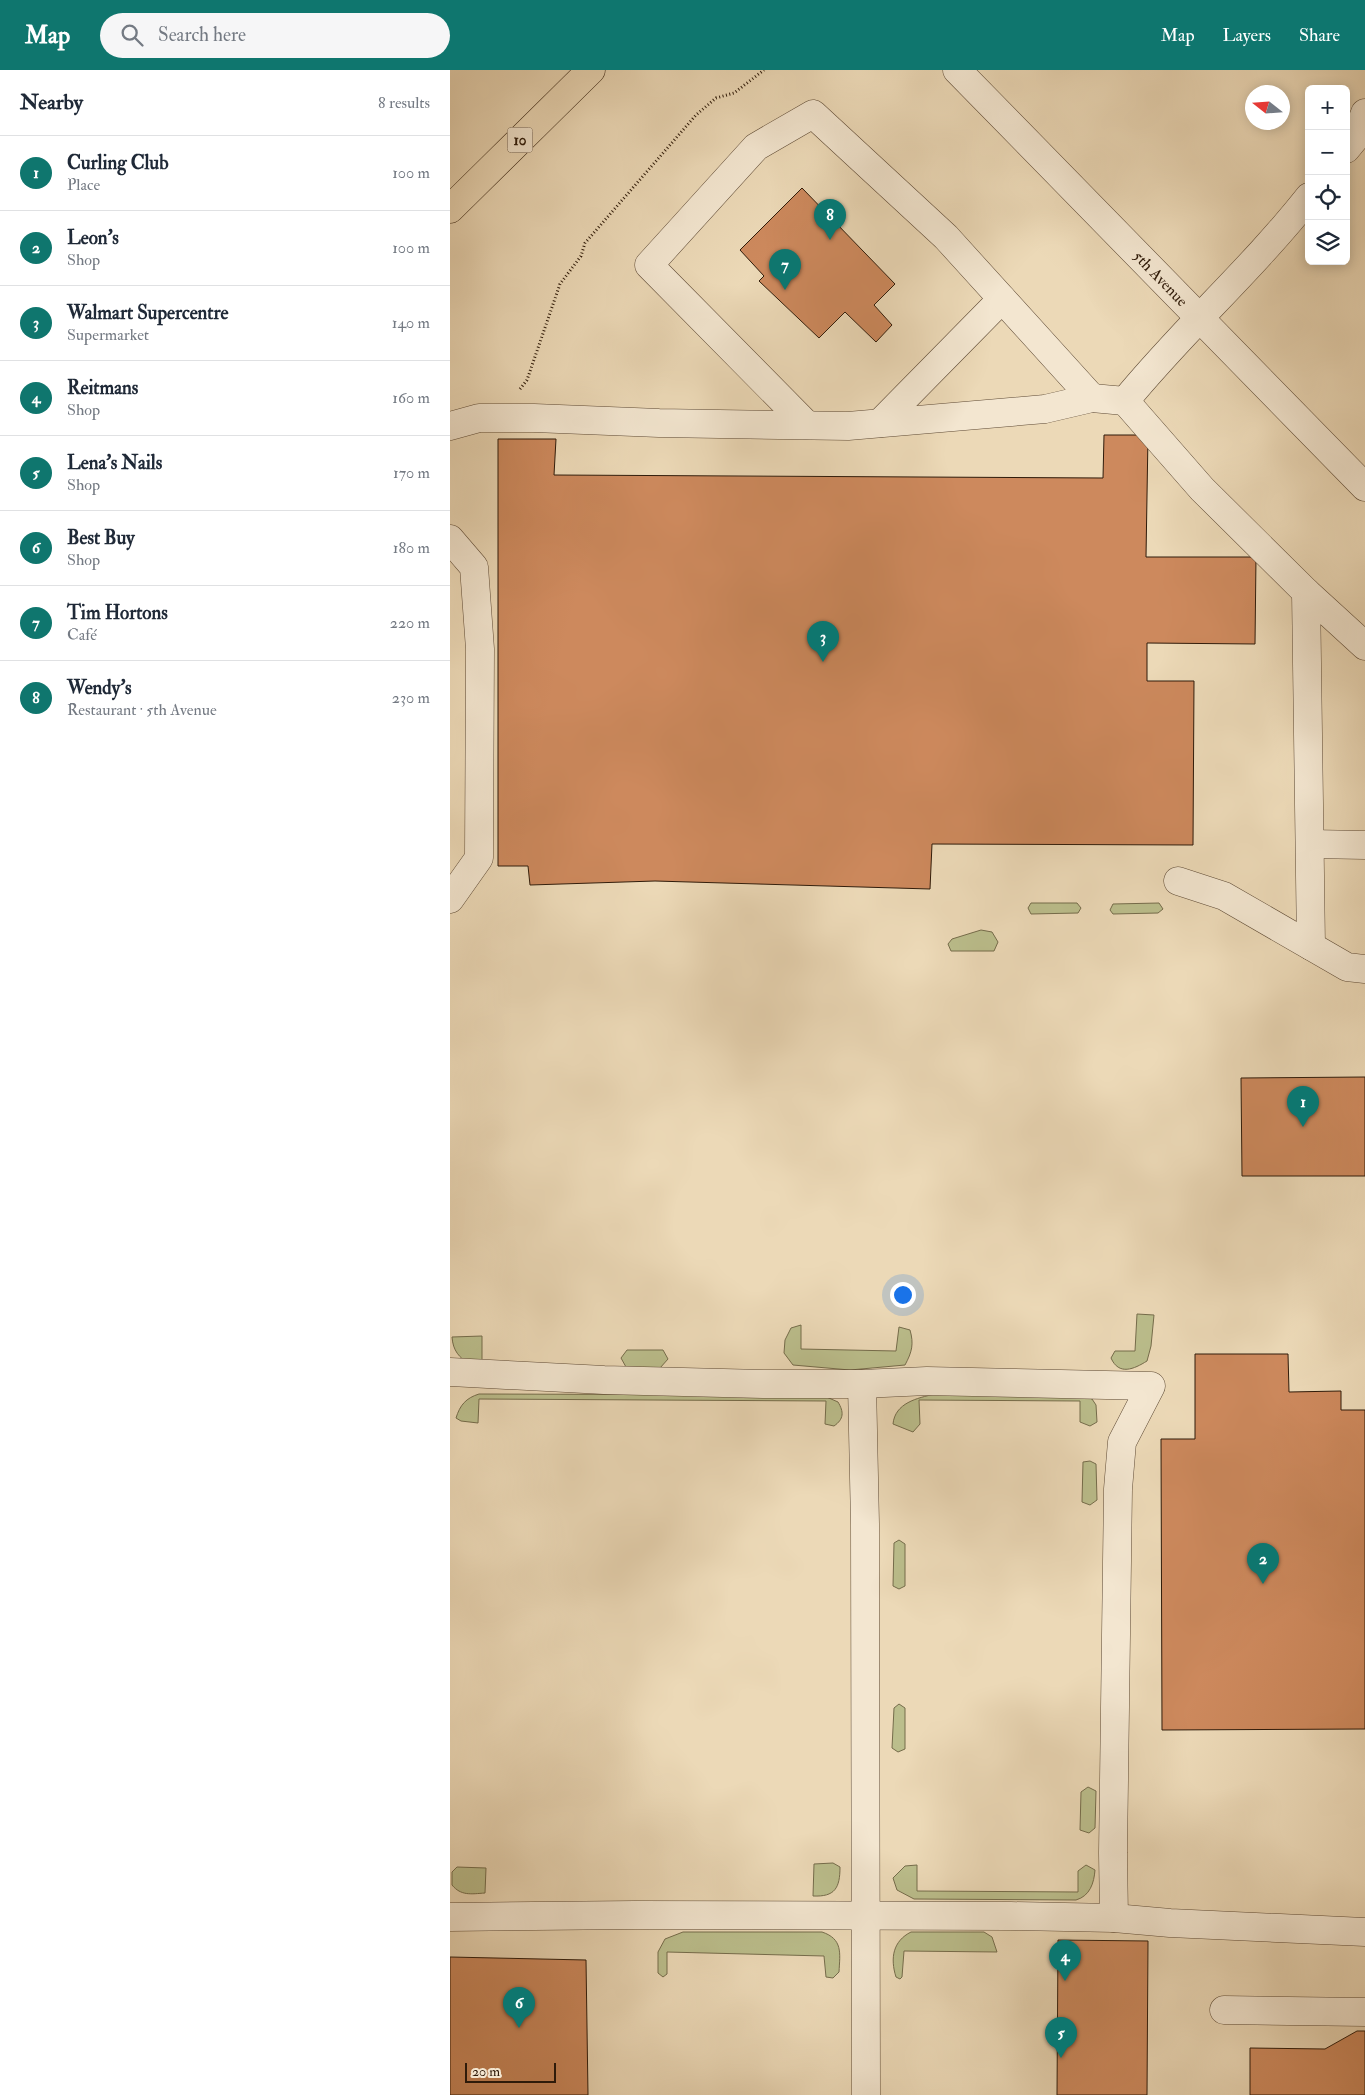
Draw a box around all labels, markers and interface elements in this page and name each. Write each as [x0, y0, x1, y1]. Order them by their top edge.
search box [100, 13, 450, 58]
text: Map [25, 20, 70, 51]
icon: search [118, 21, 146, 49]
text: Search here [158, 23, 246, 47]
text: Map [1161, 24, 1195, 47]
text: Layers [1223, 24, 1271, 47]
text: Share [1299, 24, 1340, 47]
north arrow [1245, 85, 1290, 130]
map controls [1305, 85, 1350, 265]
button: + [1305, 85, 1350, 130]
text: Nearby [20, 89, 83, 116]
text: 8 results [378, 93, 430, 113]
road number: 10 [508, 128, 532, 152]
button: − [1305, 130, 1350, 175]
text: Curling Club [67, 151, 168, 175]
text: 1 [33, 163, 39, 183]
text: 100 m [392, 163, 430, 183]
text: Place [67, 175, 100, 195]
button: locate [1305, 175, 1350, 220]
pin: 8 [814, 199, 846, 240]
button: layers [1305, 220, 1350, 265]
text: Leon's [67, 226, 119, 250]
text: 2 [32, 238, 40, 258]
text: 100 m [392, 238, 430, 258]
street label: 5th Avenue [1129, 246, 1192, 311]
pin: 7 [769, 249, 801, 290]
text: Shop [67, 250, 100, 270]
text: Walmart Supercentre [67, 301, 228, 325]
text: 3 [33, 313, 39, 333]
text: 140 m [392, 313, 430, 333]
text: Supermarket [67, 325, 149, 345]
text: Reitmans [67, 376, 138, 400]
text: 4 [32, 388, 40, 408]
text: 160 m [392, 388, 430, 408]
text: Shop [67, 400, 100, 420]
text: Lena's Nails [67, 451, 162, 475]
text: 5 [32, 463, 40, 483]
text: 170 m [393, 463, 430, 483]
text: Shop [67, 475, 100, 495]
text: Best Buy [67, 526, 135, 550]
text: 6 [32, 538, 40, 558]
text: 180 m [393, 538, 430, 558]
text: Shop [67, 550, 100, 570]
text: Tim Hortons [67, 601, 168, 625]
text: 7 [32, 613, 40, 633]
text: 220 m [390, 613, 430, 633]
pin: 3 [807, 621, 839, 662]
text: Café [67, 625, 97, 645]
text: Wendy's [67, 676, 132, 700]
text: 8 [32, 688, 40, 708]
text: 230 m [392, 688, 430, 708]
text: Restaurant · 5th Avenue [67, 700, 217, 720]
pin: 1 [1287, 1086, 1319, 1127]
your location [890, 1282, 916, 1308]
pin: 2 [1247, 1543, 1279, 1584]
pin: 4 [1049, 1940, 1081, 1981]
pin: 6 [503, 1987, 535, 2028]
pin: 5 [1045, 2017, 1077, 2058]
scale bar [465, 2060, 556, 2083]
text: 20 m [472, 2063, 500, 2080]

